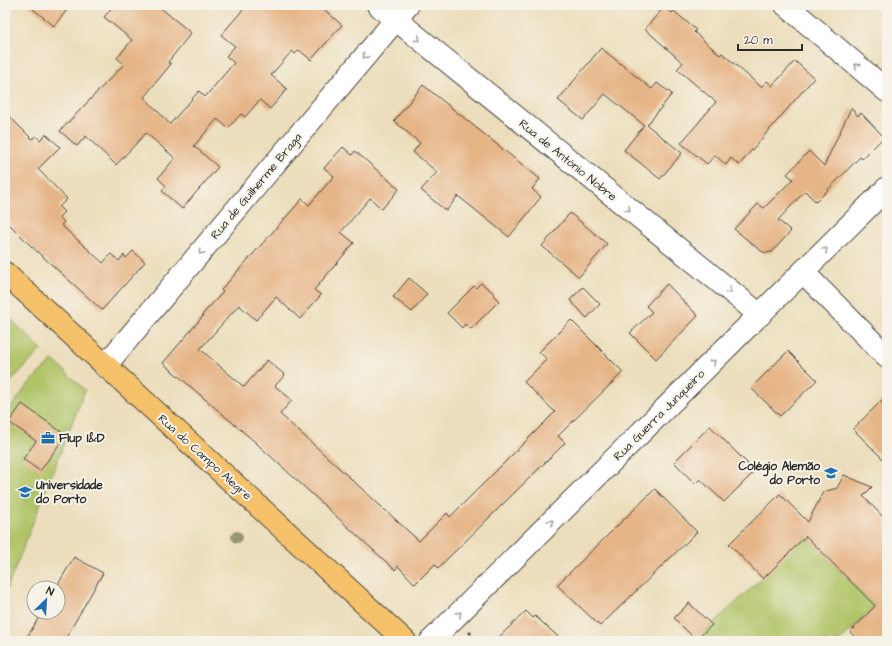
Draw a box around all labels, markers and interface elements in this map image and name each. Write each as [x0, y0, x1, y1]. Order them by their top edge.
scale bar [738, 26, 802, 52]
text: 20 m [744, 32, 773, 49]
one-way arrow [414, 34, 421, 41]
one-way arrow [362, 52, 369, 59]
one-way arrow [855, 64, 862, 71]
street label: Rua de António Nobre [515, 115, 621, 206]
street label: Rua de Guilherme Braga [207, 129, 307, 244]
one-way arrow [624, 204, 631, 211]
one-way arrow [820, 247, 828, 255]
one-way arrow [198, 248, 205, 255]
one-way arrow [725, 286, 732, 293]
one-way arrow [708, 359, 716, 366]
street label: Rua Guerra Junqueiro [610, 366, 709, 465]
street label: Rua do Campo Alegre [153, 411, 256, 505]
office icon: Flup I&D [40, 430, 56, 446]
place label: Flup I&D [59, 430, 105, 448]
place label: Colégio Alemão do Porto [739, 458, 820, 489]
school or university icon: Colégio Alemão do Porto [823, 465, 839, 481]
place label: Universidade do Porto [35, 477, 103, 508]
school or university icon: Universidade do Porto [17, 484, 33, 500]
one-way arrow [546, 519, 554, 527]
north arrow [26, 580, 66, 620]
text: N [44, 583, 56, 600]
one-way arrow [454, 611, 462, 618]

